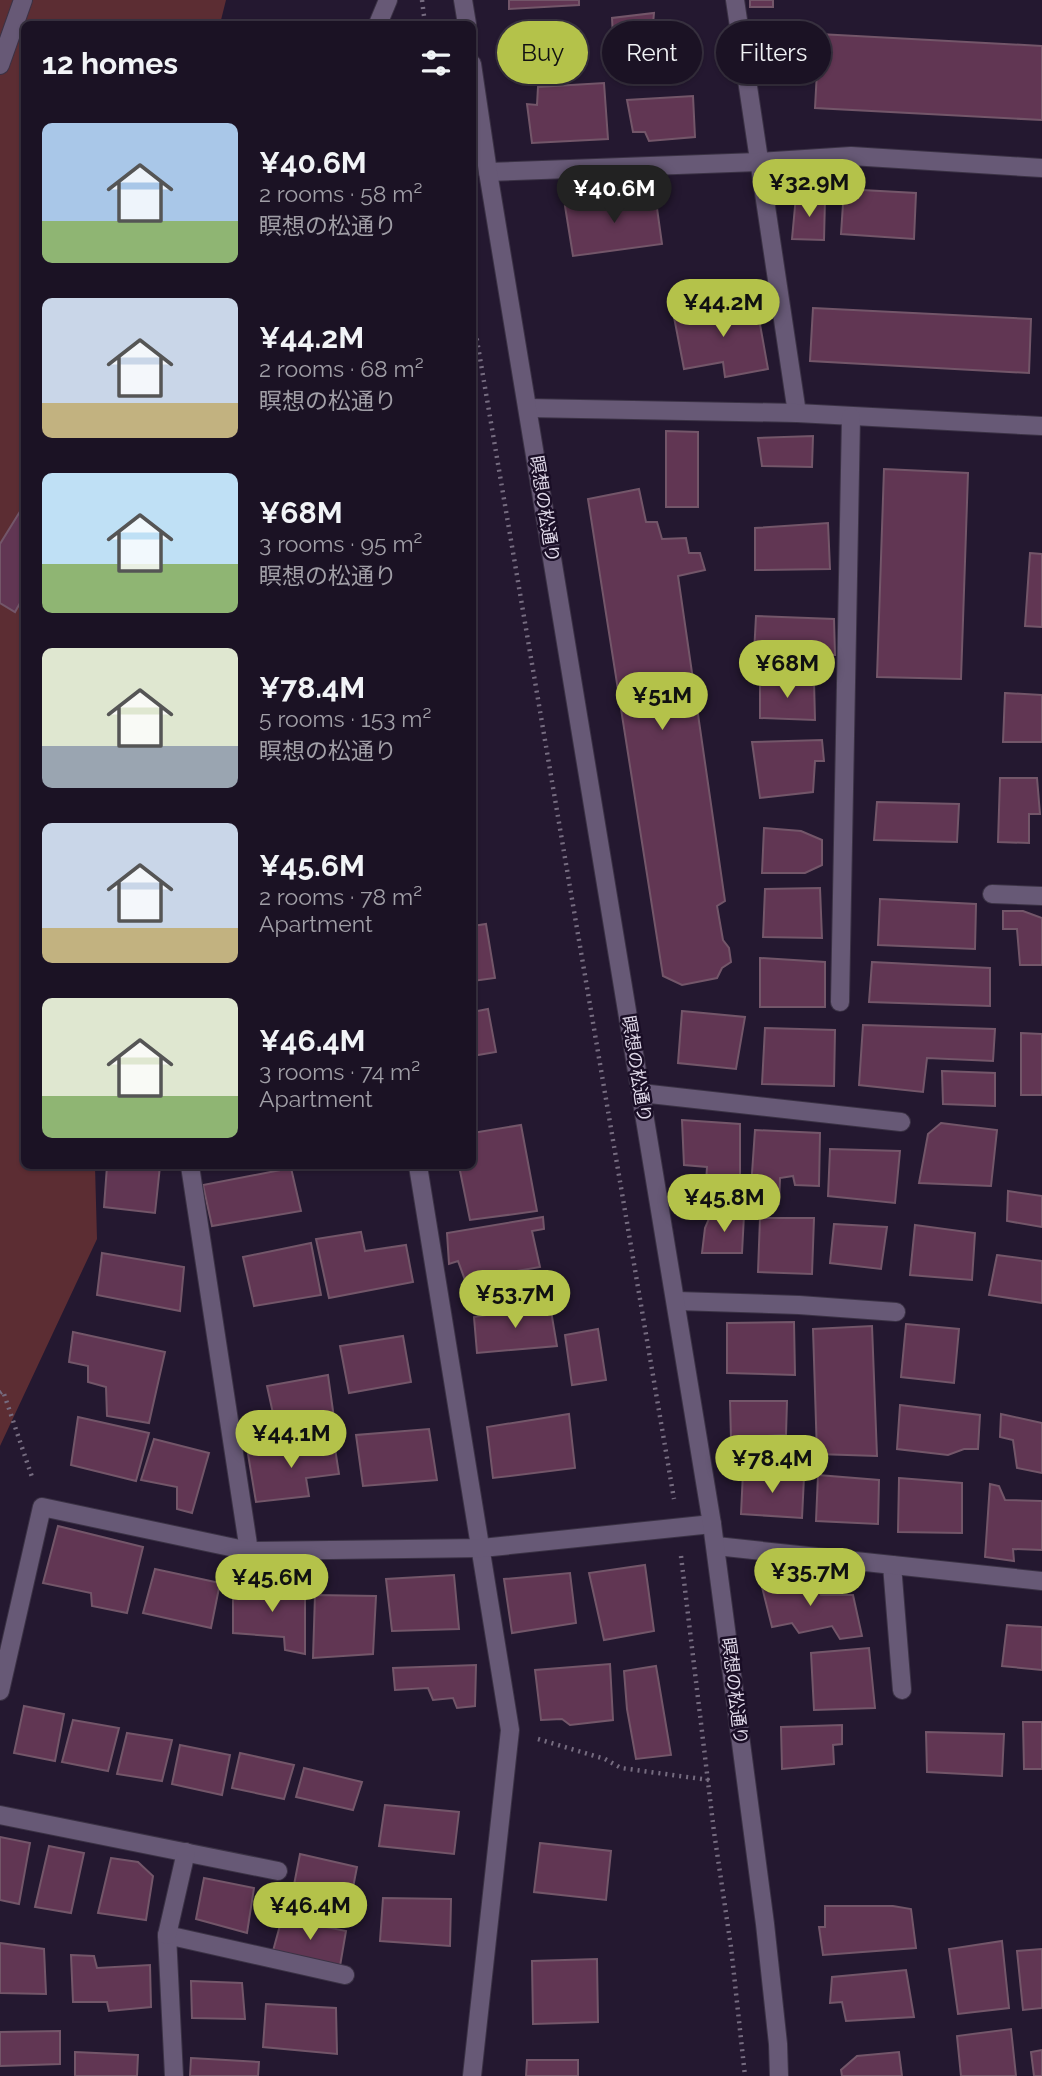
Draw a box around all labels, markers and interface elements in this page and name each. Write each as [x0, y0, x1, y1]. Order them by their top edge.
chip: Buy [497, 21, 588, 84]
chip: Rent [602, 21, 702, 84]
chip: Filters [716, 21, 831, 84]
icon: filters [417, 44, 455, 82]
text: 12 homes [42, 46, 178, 81]
text: ¥40.6M [259, 145, 367, 180]
icon: home [98, 151, 182, 235]
pin: ¥32.9M [752, 160, 866, 219]
pin: ¥40.6M [557, 166, 671, 225]
text: ¥32.9M [769, 168, 849, 195]
text: ¥40.6M [573, 174, 655, 201]
text: 2 rooms · 58 m² [259, 180, 422, 207]
text: 瞑想の松通り [259, 212, 397, 239]
pin: ¥44.2M [666, 280, 780, 339]
text: ¥44.2M [683, 288, 763, 315]
text: ¥44.2M [259, 320, 364, 355]
icon: home [98, 326, 182, 410]
text: 2 rooms · 68 m² [259, 355, 424, 382]
text: 瞑想の松通り [259, 387, 397, 414]
street label: 瞑想の松通り [526, 454, 564, 564]
text: ¥68M [259, 495, 343, 530]
icon: home [98, 501, 182, 585]
text: 3 rooms · 95 m² [259, 530, 422, 557]
text: 瞑想の松通り [259, 562, 397, 589]
pin: ¥68M [746, 640, 828, 700]
text: ¥68M [755, 649, 819, 676]
text: ¥78.4M [259, 670, 365, 705]
pin: ¥51M [621, 672, 703, 732]
icon: home [98, 676, 182, 760]
text: ¥51M [632, 681, 692, 708]
text: 5 rooms · 153 m² [259, 705, 431, 732]
text: 瞑想の松通り [259, 737, 397, 764]
text: ¥45.6M [259, 848, 365, 883]
icon: home [98, 851, 182, 935]
text: 2 rooms · 78 m² [259, 883, 422, 910]
text: Apartment [259, 910, 373, 937]
street label: 瞑想の松通り [618, 1014, 656, 1124]
text: ¥46.4M [259, 1023, 366, 1058]
icon: home [98, 1026, 182, 1110]
text: 3 rooms · 74 m² [259, 1058, 420, 1085]
text: Apartment [259, 1085, 373, 1112]
pin: ¥45.8M [667, 1174, 781, 1234]
text: ¥45.8M [683, 1183, 765, 1210]
pin: ¥53.7M [458, 1270, 572, 1330]
text: ¥53.7M [475, 1279, 555, 1306]
pin: ¥44.1M [234, 1410, 348, 1470]
text: ¥44.1M [251, 1419, 331, 1446]
pin: ¥78.4M [715, 1436, 829, 1495]
text: ¥78.4M [731, 1444, 813, 1471]
pin: ¥35.7M [753, 1548, 867, 1608]
pin: ¥45.6M [215, 1554, 329, 1614]
text: ¥35.7M [770, 1557, 850, 1584]
text: ¥45.6M [231, 1563, 313, 1590]
street label: 瞑想の松通り [718, 1636, 752, 1746]
pin: ¥46.4M [253, 1882, 367, 1942]
text: ¥46.4M [269, 1891, 351, 1918]

